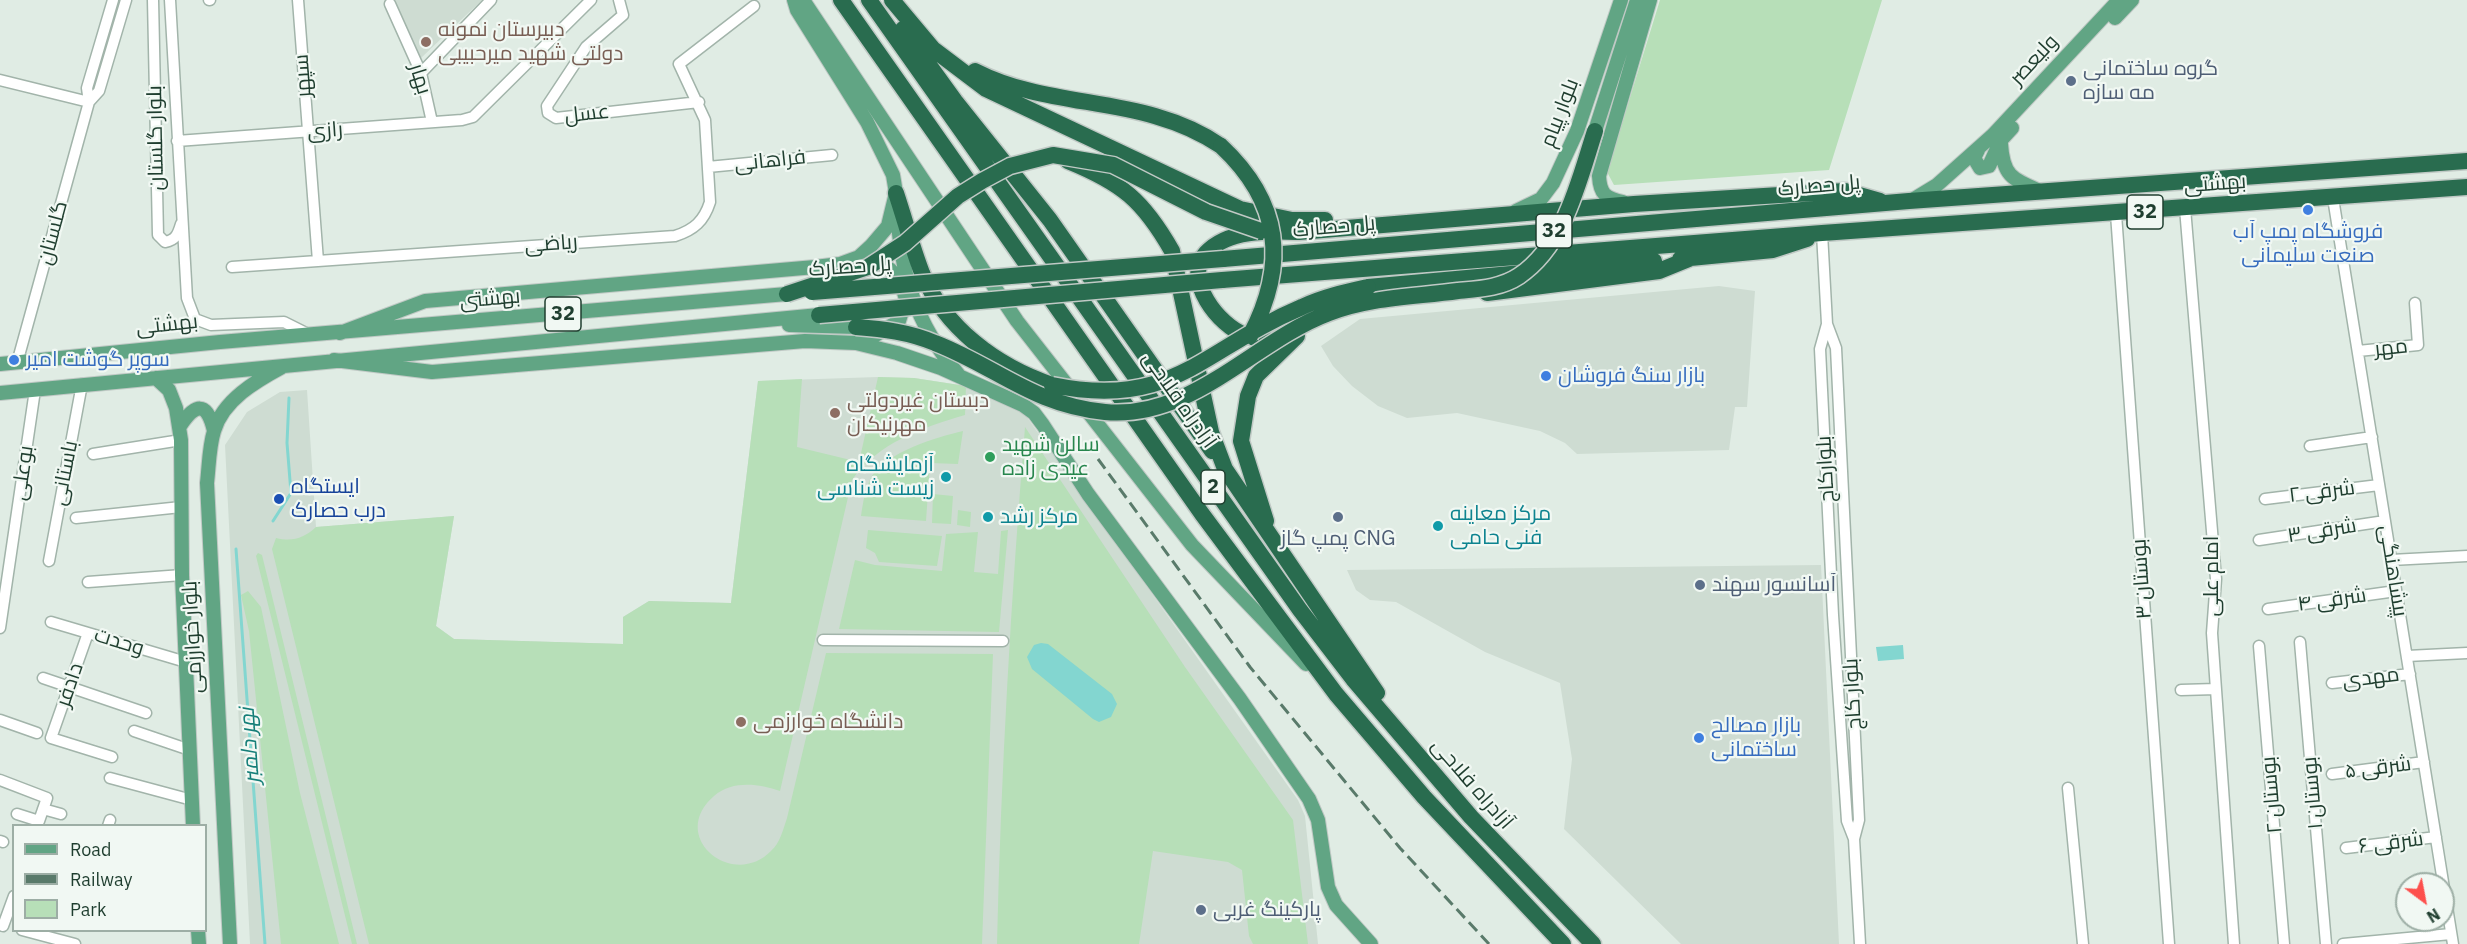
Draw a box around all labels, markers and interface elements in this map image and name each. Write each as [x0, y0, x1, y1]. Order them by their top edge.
place label: دبیرستان نمونه دولتی شهید میرحبیبی [438, 17, 623, 67]
street label: ولیعصر [2004, 29, 2064, 91]
marker: دبیرستان نمونه دولتی شهید میرحبیبی [419, 35, 433, 49]
street label: سپهر [289, 53, 317, 99]
place label: گروه ساختمانی مه سازه [2083, 56, 2218, 106]
street label: بهار [403, 60, 437, 98]
marker: گروه ساختمانی مه سازه [2064, 74, 2078, 88]
street label: بلوار پیام [1535, 75, 1585, 151]
street label: بلوار گلستان [142, 85, 170, 191]
street label: عسل [563, 99, 611, 129]
street label: رازی [306, 117, 344, 145]
street label: فراهانی [733, 145, 807, 177]
street label: بهشتی [2183, 169, 2247, 199]
street label: پل حصارک [1777, 170, 1861, 202]
road number: 32 [2127, 195, 2163, 229]
street label: گلستان [32, 198, 74, 268]
marker: فروشگاه پمپ آب صنعت سلیمانی [2301, 203, 2315, 217]
street label: پل حصارک [1292, 211, 1376, 243]
road number: 32 [1536, 214, 1572, 248]
place label: فروشگاه پمپ آب صنعت سلیمانی [2233, 219, 2383, 269]
street label: ریاضی [524, 230, 578, 258]
street label: پل حصارک [808, 252, 892, 282]
street label: بهشتى [459, 284, 521, 314]
road number: 32 [545, 297, 581, 331]
street label: بهشتی [135, 309, 199, 341]
street label: مهر [2373, 334, 2409, 362]
place label: سوپر گوشت امیر [26, 347, 170, 373]
street label: آزادراه فلاحی [1136, 347, 1222, 453]
marker: سوپر گوشت امیر [7, 353, 21, 367]
place label: بازار سنگ فروشان [1558, 363, 1705, 389]
marker: بازار سنگ فروشان [1539, 369, 1553, 383]
place label: دبستان غیردولتی مهرنیکان [847, 388, 989, 438]
marker: دبستان غیردولتی مهرنیکان [828, 406, 842, 420]
place label: سالن شهید عیدی زاده [1002, 432, 1100, 482]
street label: بلوارکاج [1812, 435, 1840, 503]
street label: باستانی [46, 438, 84, 508]
street label: بوعلی [7, 444, 39, 502]
marker: سالن شهید عیدی زاده [983, 450, 997, 464]
place label: آزمایشگاه زیست شناسی [817, 452, 934, 502]
marker: آزمایشگاه زیست شناسی [939, 470, 953, 484]
road number: 2 [1201, 470, 1225, 504]
place label: ایستگاه درب حصارک [291, 474, 386, 524]
street label: ۲ شرقی [2287, 475, 2357, 509]
marker: ایستگاه درب حصارک [272, 492, 286, 506]
place label: مرکز معاینه فنی حامی [1450, 501, 1551, 551]
place label: مرکز رشد [1000, 504, 1078, 530]
marker: مرکز رشد [981, 510, 995, 524]
marker: پمپ گاز CNG [1331, 510, 1345, 524]
street label: ۳ شرقی [2286, 513, 2358, 549]
marker: مرکز معاینه فنی حامی [1431, 519, 1445, 533]
street label: پیشاهنگی [2373, 523, 2413, 619]
place label: پمپ گاز CNG [1280, 526, 1396, 552]
street label: امام علی [2199, 536, 2225, 616]
street label: بوستان ۳ [2127, 538, 2157, 620]
place label: آسانسور سهند [1712, 572, 1836, 598]
marker: آسانسور سهند [1693, 578, 1707, 592]
street label: بلوار خوارزمی [177, 580, 209, 694]
street label: ۴ شرقی [2296, 583, 2368, 617]
street label: وحدت [91, 623, 147, 661]
street label: بلوار کاج [1839, 657, 1867, 731]
street label: دادفر [51, 660, 89, 710]
street label: مهدی [2341, 662, 2401, 694]
water label: نهر دلمبر [234, 707, 266, 785]
place label: دانشگاه خوارزمی [753, 709, 903, 735]
place label: بازار مصالح ساختمانی [1711, 713, 1801, 763]
marker: دانشگاه خوارزمی [734, 715, 748, 729]
marker: بازار مصالح ساختمانی [1692, 731, 1706, 745]
street label: آزادراه فلاحی [1426, 733, 1518, 835]
street label: ۵ شرقی [2343, 751, 2413, 785]
street label: بوستان ۲ [2256, 755, 2288, 835]
street label: بوستان ۱ [2297, 756, 2329, 830]
legend [12, 824, 207, 932]
street label: ۶ شرقی [2357, 827, 2425, 859]
text: Road [70, 838, 111, 861]
text: Railway [70, 868, 132, 891]
north arrow [2395, 872, 2455, 932]
place label: پارکینگ غربی [1213, 897, 1321, 923]
text: Park [70, 898, 106, 921]
marker: پارکینگ غربی [1194, 903, 1208, 917]
text: N [2423, 904, 2444, 927]

